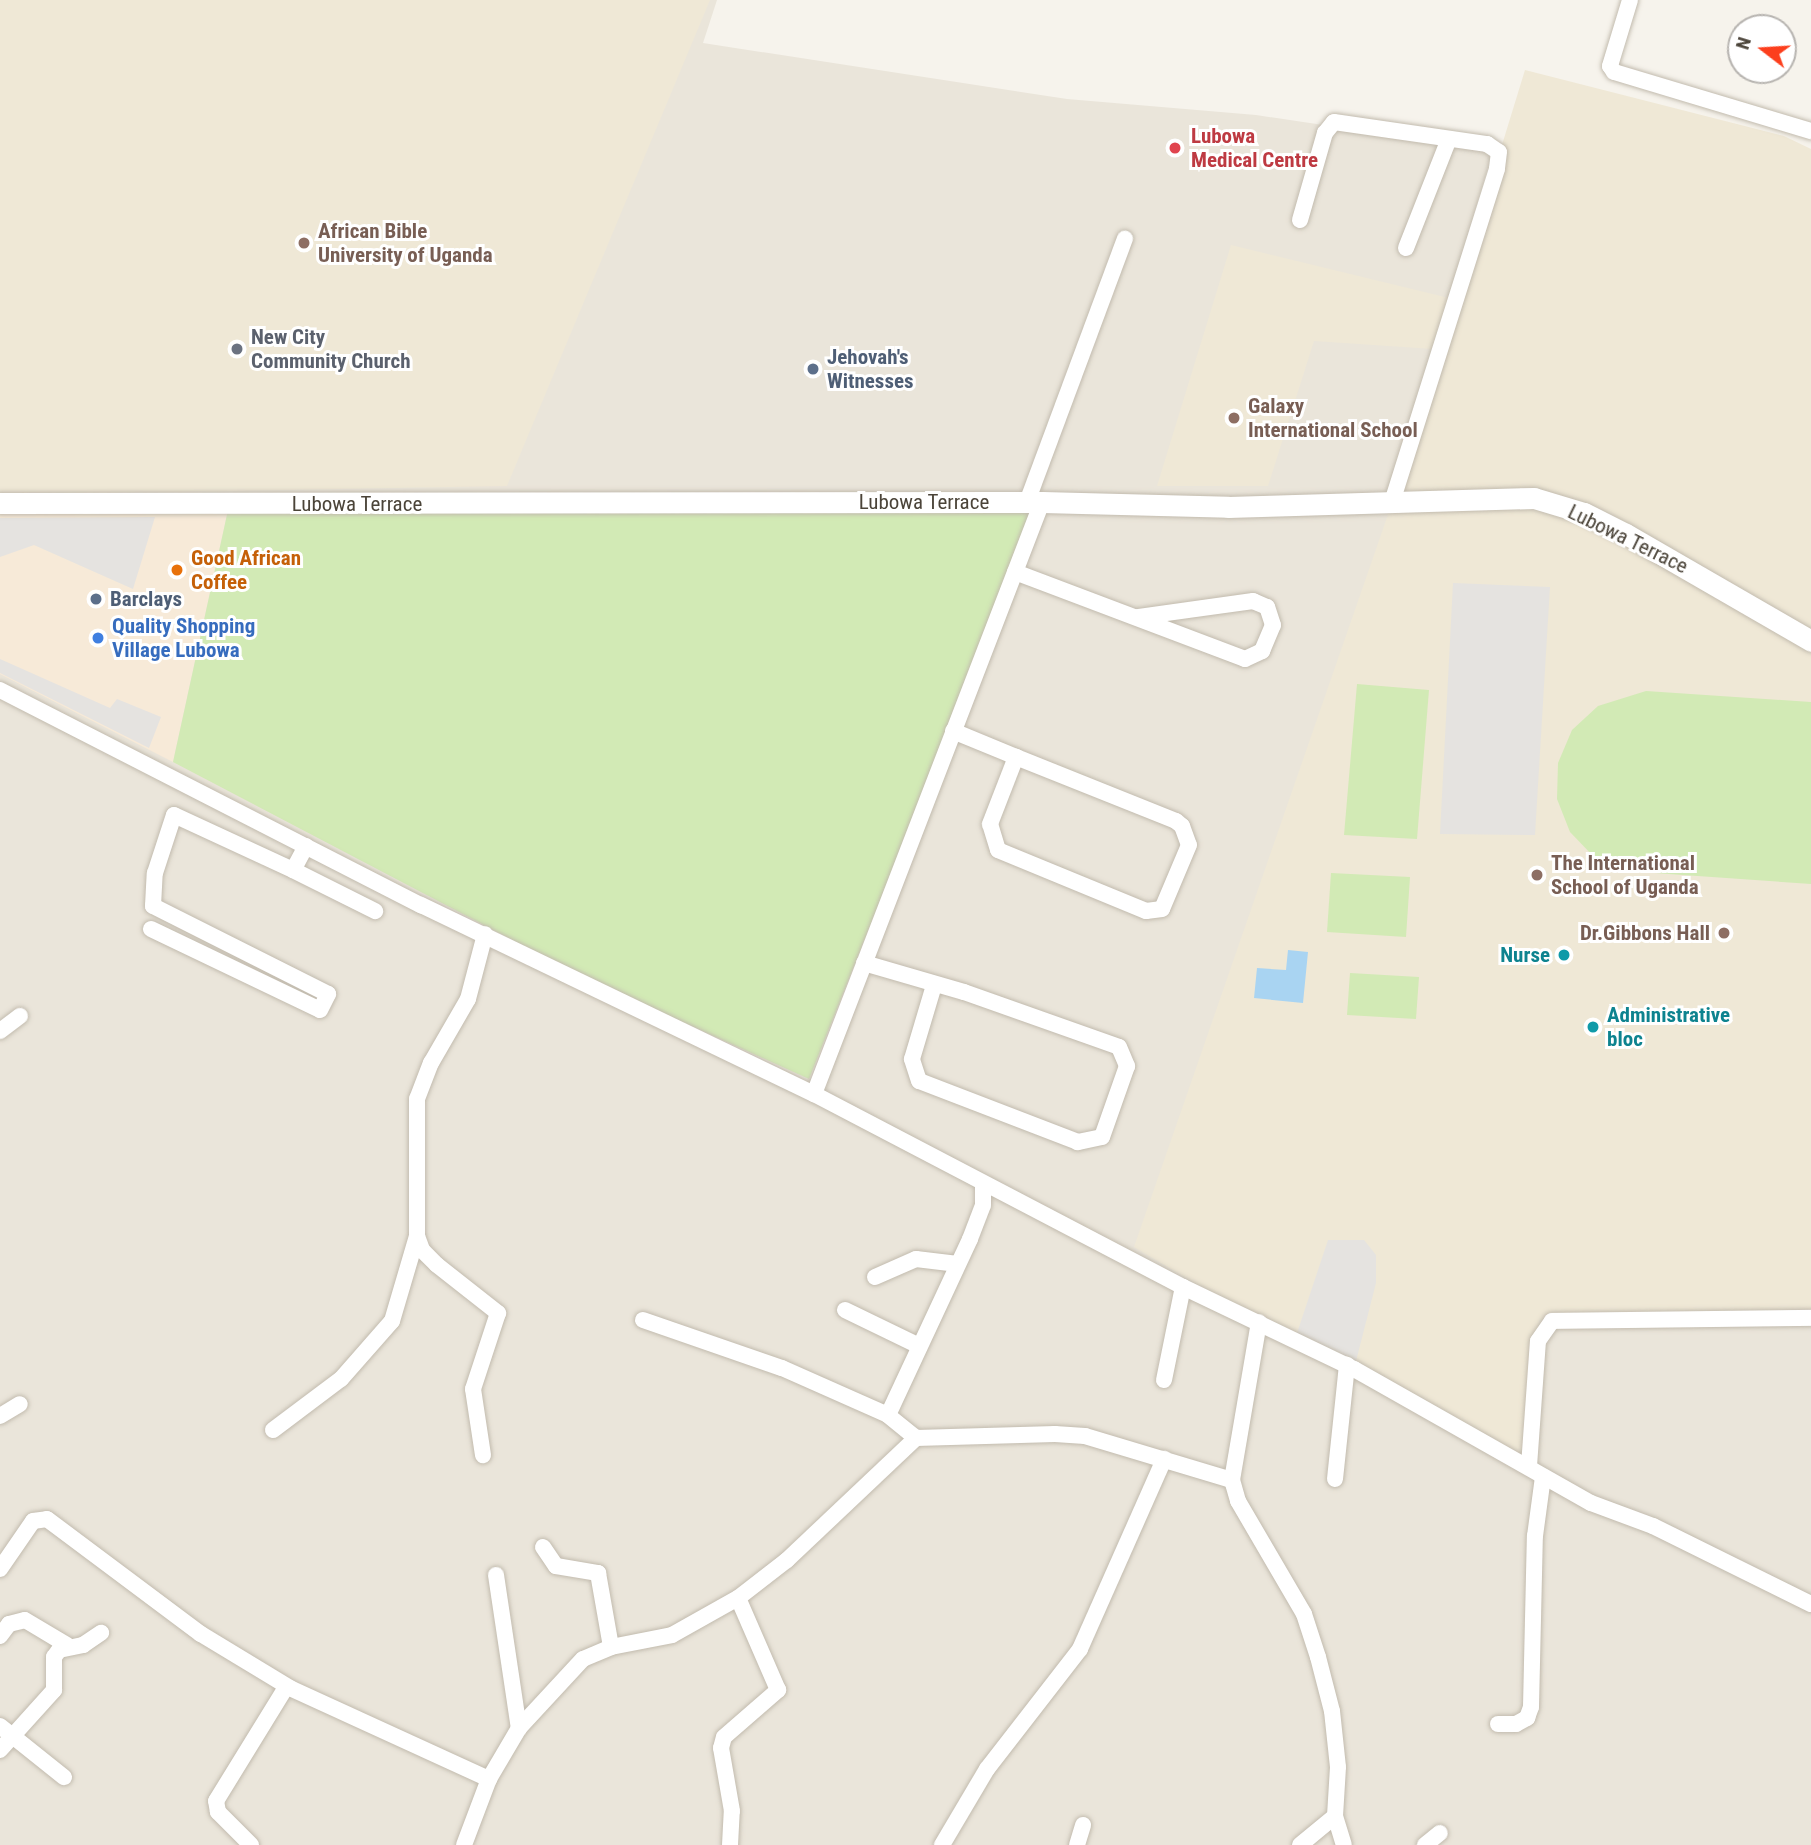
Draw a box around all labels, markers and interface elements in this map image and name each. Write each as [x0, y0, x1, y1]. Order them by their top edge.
north arrow [1727, 14, 1797, 84]
text: N [1731, 34, 1756, 52]
place label: Lubowa Medical Centre [1191, 123, 1318, 173]
marker: Lubowa Medical Centre [1165, 138, 1185, 158]
place label: African Bible University of Uganda [318, 218, 493, 268]
marker: African Bible University of Uganda [296, 235, 312, 251]
place label: New City Community Church [251, 324, 411, 374]
marker: New City Community Church [229, 341, 245, 357]
place label: Jehovah's Witnesses [827, 344, 914, 394]
marker: Jehovah's Witnesses [805, 361, 821, 377]
place label: Galaxy International School [1248, 393, 1418, 443]
marker: Galaxy International School [1226, 410, 1242, 426]
street label: Lubowa Terrace [859, 489, 989, 515]
street label: Lubowa Terrace [292, 491, 422, 517]
street label: Lubowa Terrace [1564, 499, 1692, 579]
place label: Good African Coffee [191, 545, 301, 595]
marker: Good African Coffee [169, 562, 185, 578]
place label: Barclays [110, 586, 182, 612]
marker: Barclays [88, 591, 104, 607]
place label: Quality Shopping Village Lubowa [112, 613, 255, 663]
marker: Quality Shopping Village Lubowa [90, 630, 106, 646]
place label: The International School of Uganda [1551, 850, 1699, 900]
marker: The International School of Uganda [1529, 867, 1545, 883]
place label: Dr.Gibbons Hall [1580, 920, 1710, 946]
marker: Dr.Gibbons Hall [1716, 925, 1732, 941]
place label: Nurse [1500, 942, 1550, 968]
marker: Nurse [1556, 947, 1572, 963]
place label: Administrative bloc [1607, 1002, 1730, 1052]
marker: Administrative bloc [1585, 1019, 1601, 1035]

